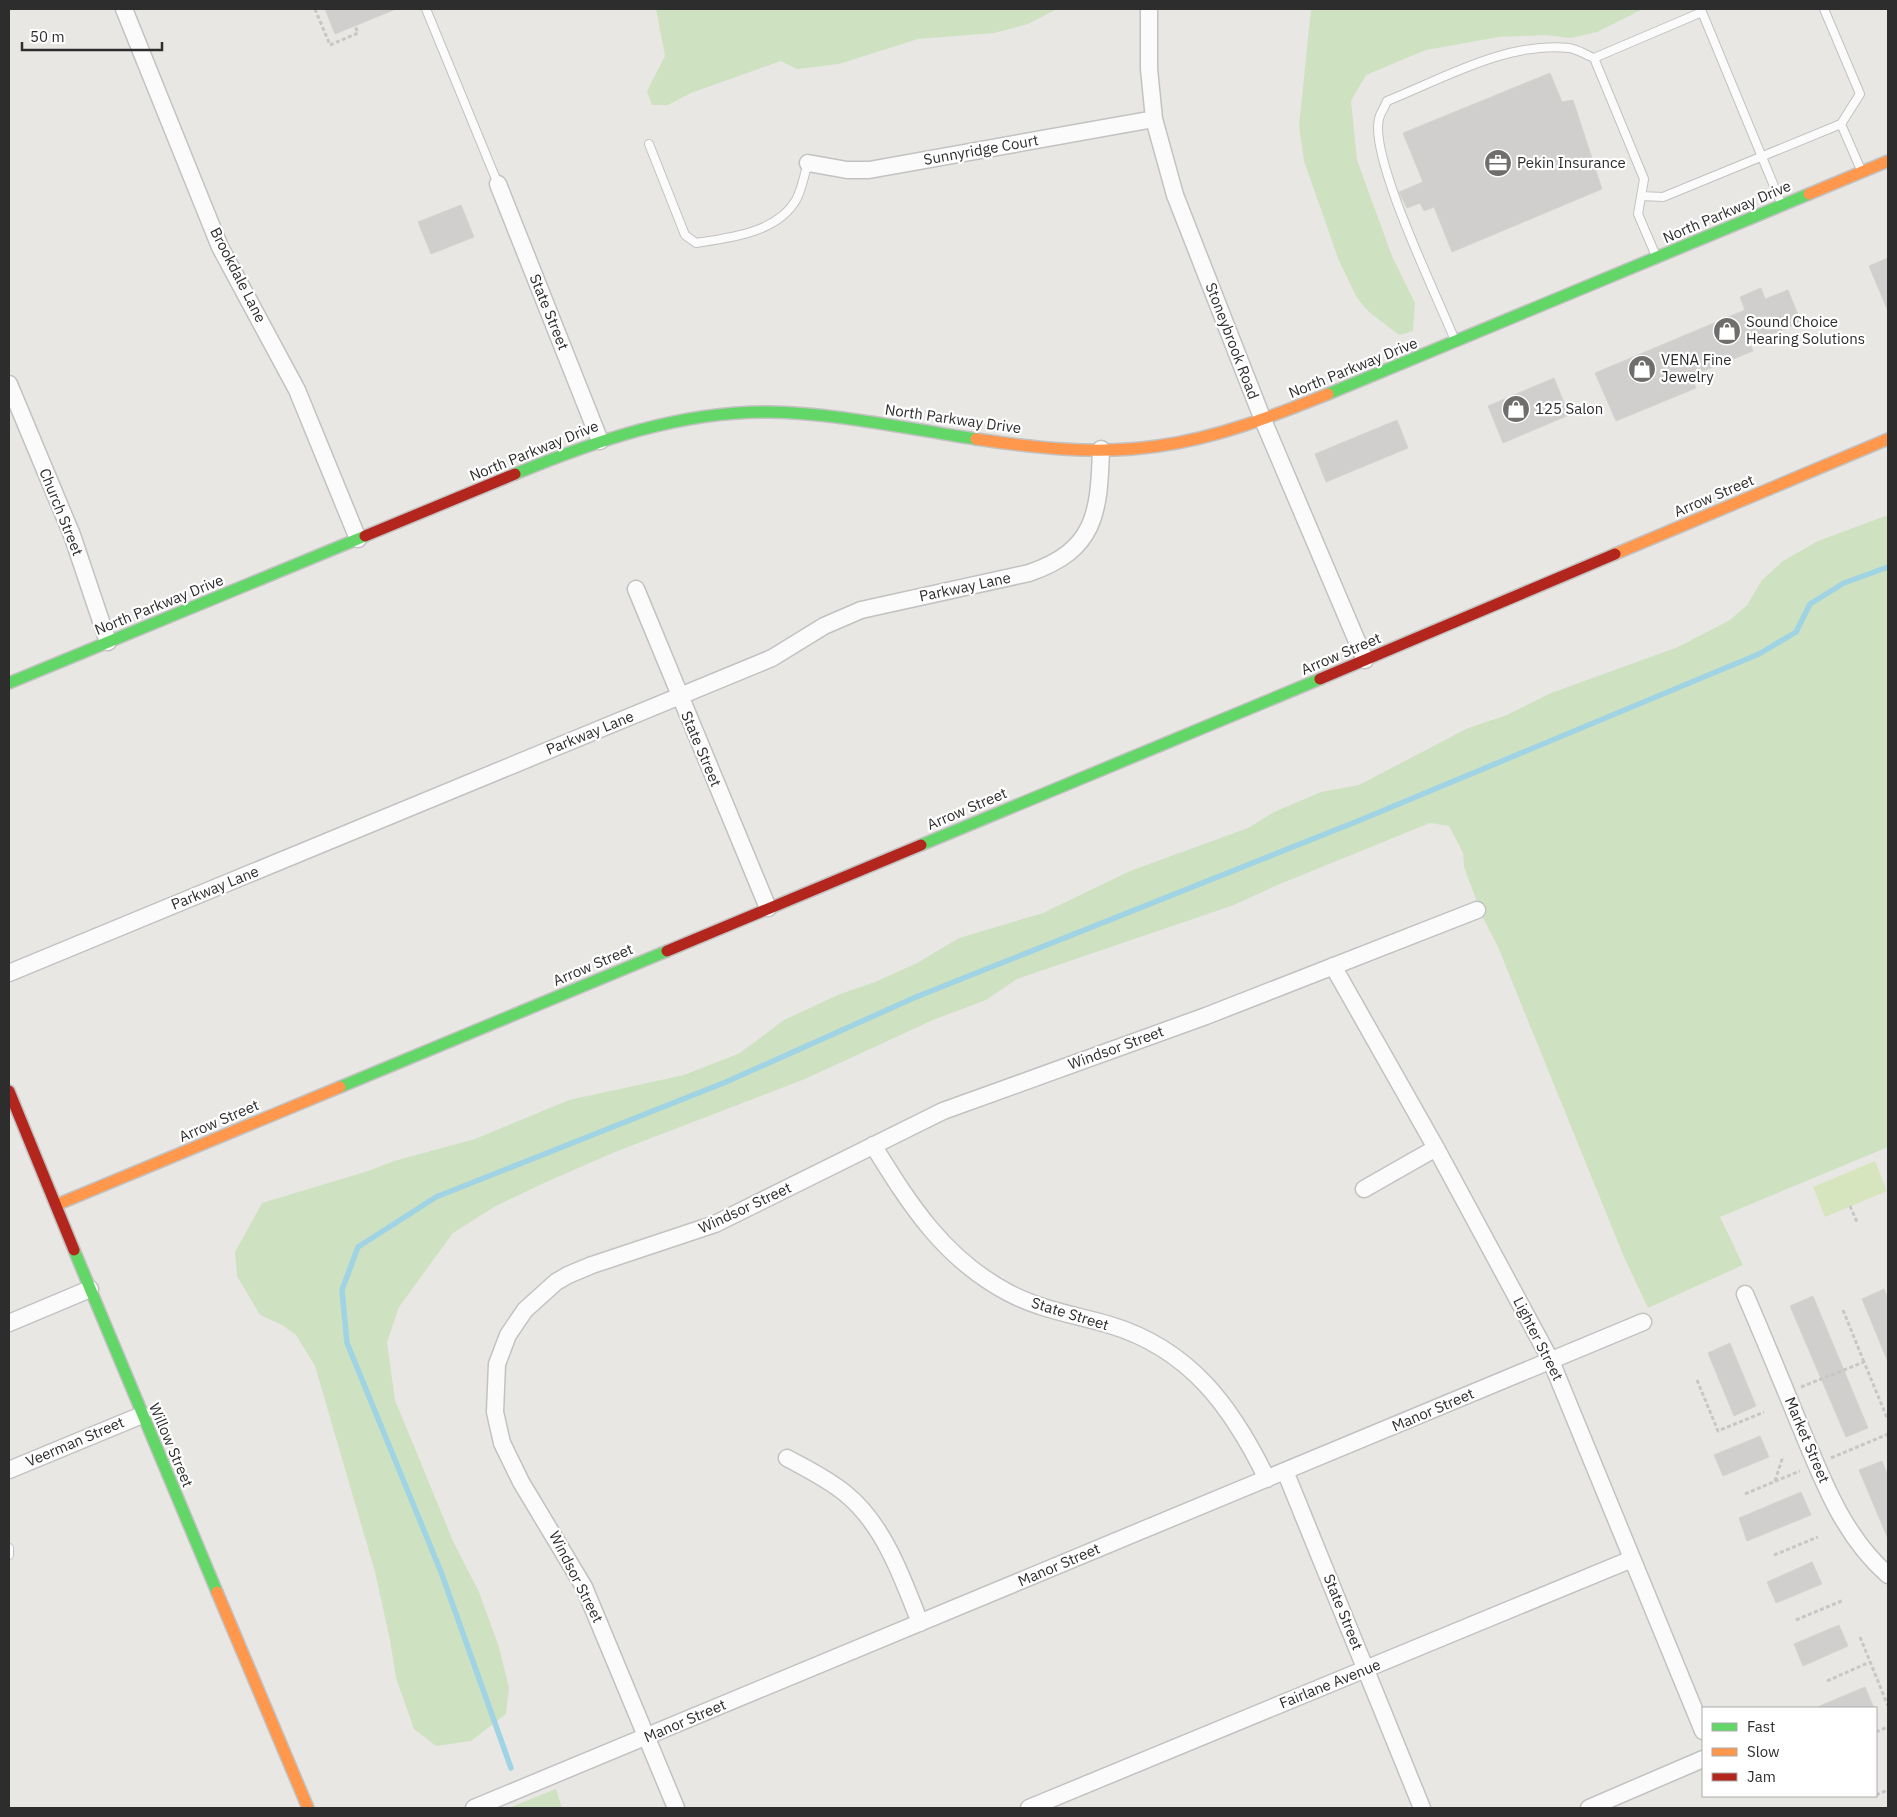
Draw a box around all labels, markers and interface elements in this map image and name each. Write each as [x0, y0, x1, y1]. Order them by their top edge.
scale bar [22, 20, 162, 52]
text: 50 m [30, 27, 65, 46]
street label: Sunnyridge Court [922, 130, 1040, 169]
office icon: Pekin Insurance [1483, 148, 1513, 178]
place label: Pekin Insurance [1517, 153, 1626, 172]
street label: North Parkway Drive [1660, 176, 1794, 247]
street label: Brookdale Lane [206, 224, 271, 326]
street label: State Street [526, 271, 573, 353]
street label: Stoneybrook Road [1201, 280, 1263, 402]
place label: Sound Choice Hearing Solutions [1746, 312, 1865, 348]
shop icon: Sound Choice Hearing Solutions [1712, 316, 1742, 346]
street label: North Parkway Drive [1286, 333, 1420, 402]
place label: VENA Fine Jewelry [1661, 350, 1732, 386]
shop icon: VENA Fine Jewelry [1627, 354, 1657, 384]
shop icon: 125 Salon [1501, 394, 1531, 424]
place label: 125 Salon [1535, 399, 1603, 418]
street label: North Parkway Drive [884, 400, 1022, 437]
street label: North Parkway Drive [467, 416, 601, 485]
street label: Church Street [35, 465, 88, 558]
street label: Arrow Street [1671, 470, 1757, 521]
street label: Parkway Lane [917, 568, 1012, 605]
street label: North Parkway Drive [92, 570, 226, 639]
street label: Arrow Street [1298, 628, 1384, 679]
street label: Parkway Lane [543, 706, 636, 759]
street label: State Street [677, 708, 726, 789]
street label: Arrow Street [924, 783, 1010, 834]
street label: Parkway Lane [168, 861, 261, 914]
street label: Arrow Street [550, 939, 636, 990]
street label: Windsor Street [1065, 1021, 1166, 1074]
street label: Arrow Street [176, 1095, 262, 1146]
street label: Windsor Street [695, 1178, 794, 1237]
street label: State Street [1029, 1293, 1111, 1334]
street label: Lighter Street [1509, 1294, 1568, 1384]
street label: Manor Street [1389, 1384, 1477, 1435]
street label: Market Street [1781, 1394, 1834, 1486]
street label: Willow Street [145, 1400, 198, 1490]
street label: Veerman Street [23, 1412, 127, 1471]
street label: Windsor Street [545, 1528, 608, 1626]
street label: Manor Street [1015, 1539, 1103, 1590]
street label: State Street [1320, 1571, 1367, 1653]
street label: Fairlane Avenue [1276, 1655, 1383, 1712]
street label: Manor Street [641, 1695, 729, 1746]
legend [1702, 1707, 1877, 1797]
text: Fast [1747, 1717, 1775, 1736]
text: Slow [1747, 1742, 1780, 1761]
text: Jam [1747, 1767, 1776, 1786]

